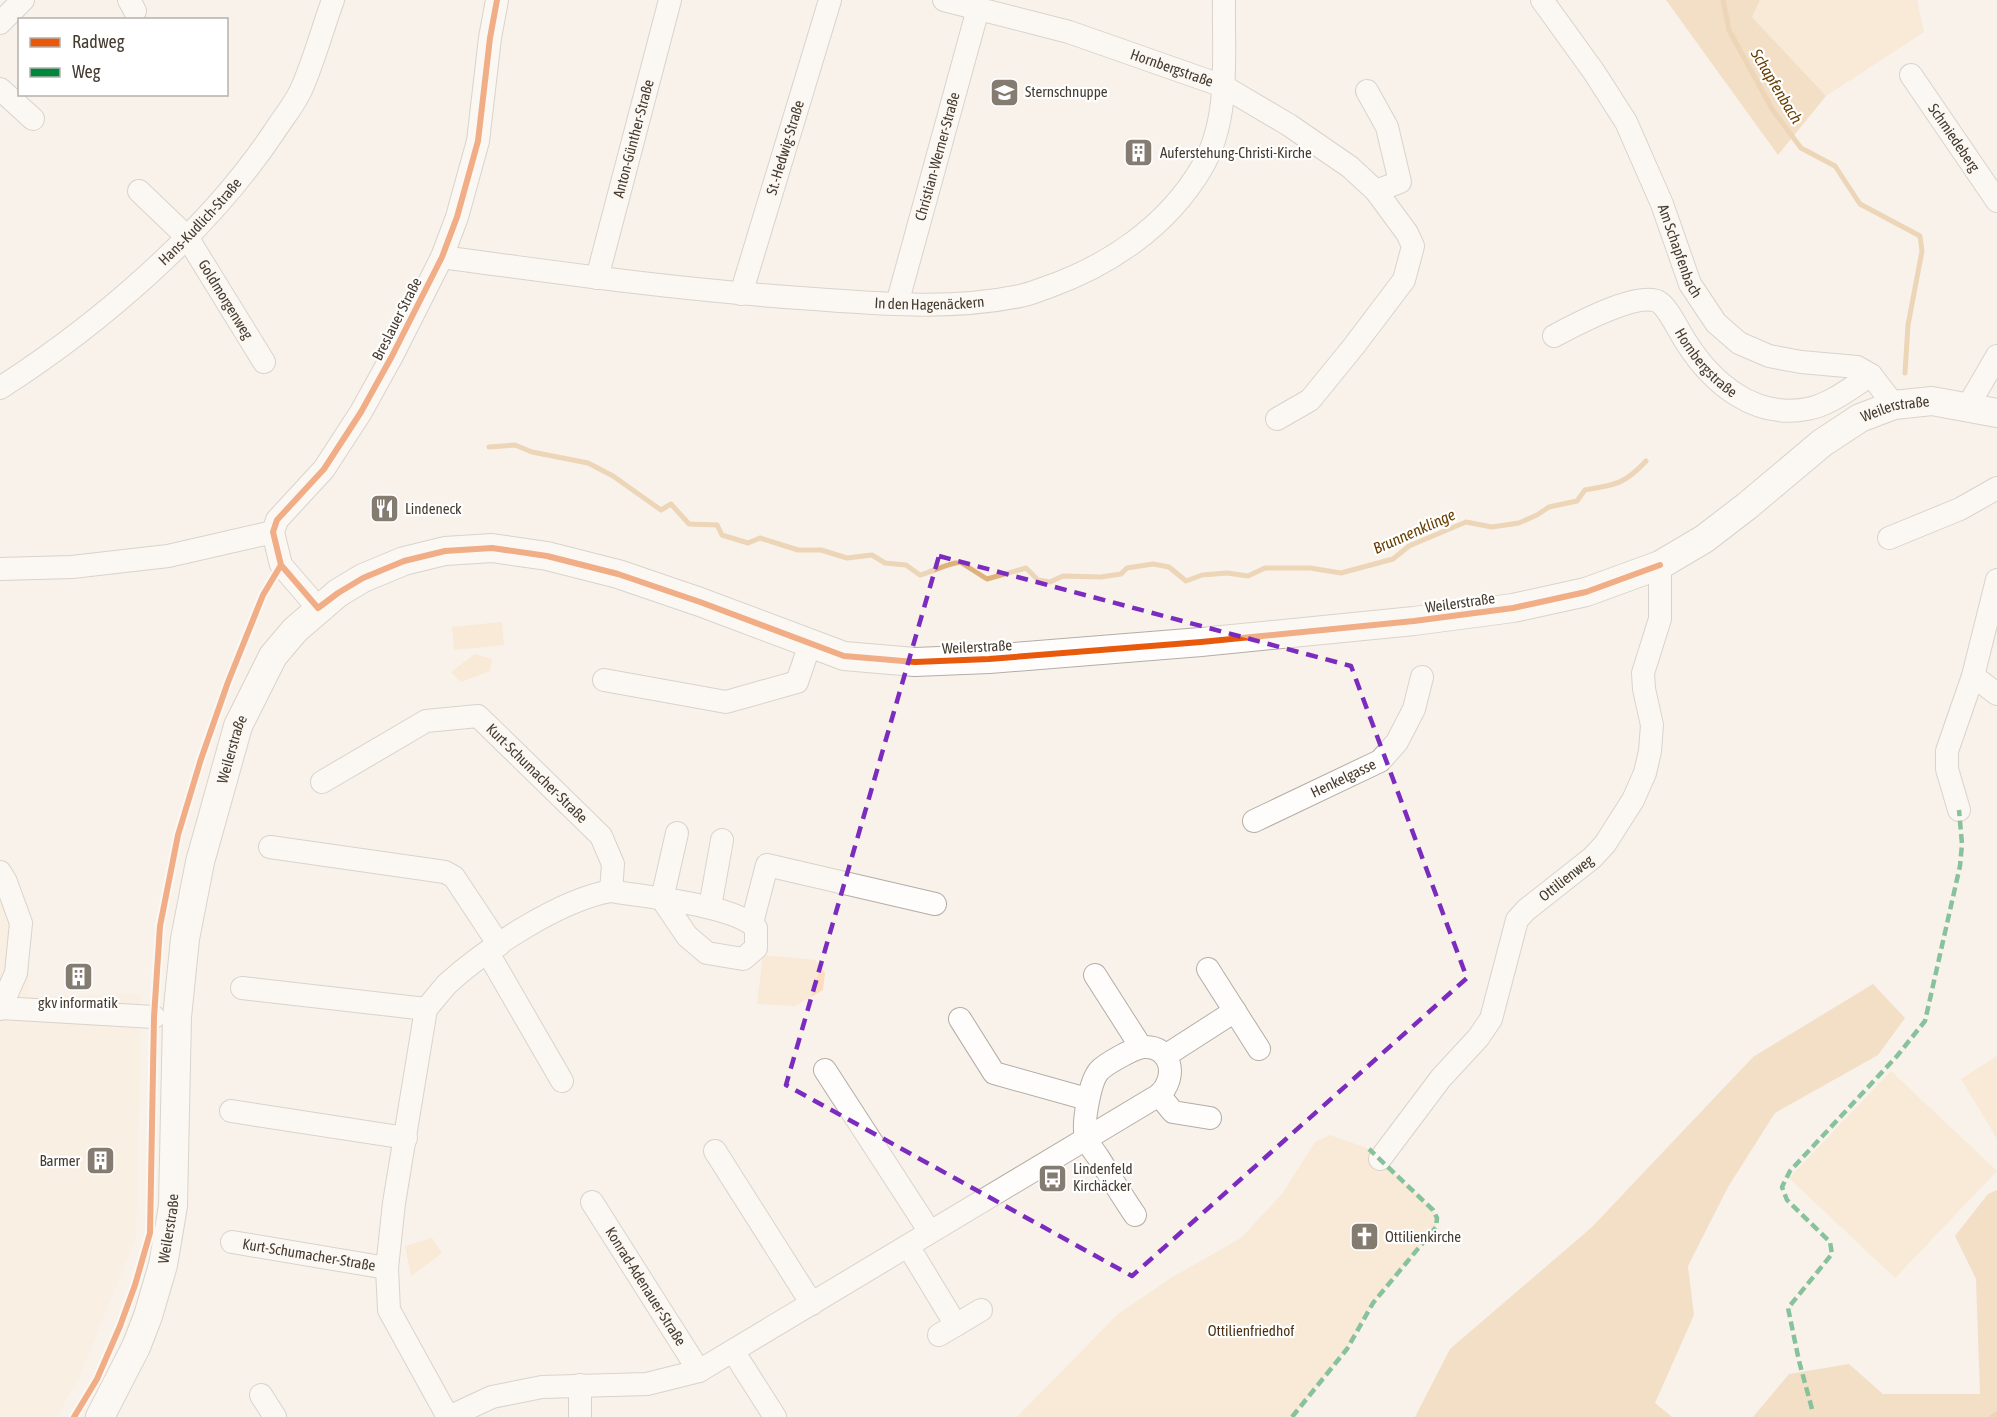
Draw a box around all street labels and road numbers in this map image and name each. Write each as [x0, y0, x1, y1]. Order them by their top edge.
street label: Hornbergstraße [1128, 45, 1216, 90]
street label: Anton-Günther-Straße [609, 77, 657, 200]
street label: Christian-Werner-Straße [911, 90, 963, 223]
street label: St.-Hedwig-Straße [763, 98, 807, 197]
street label: Schmiedeberg [1925, 100, 1984, 175]
street label: Hans-Kudlich-Straße [155, 174, 245, 268]
street label: Am Schapfenbach [1655, 202, 1706, 301]
street label: Goldmorgenweg [195, 256, 257, 343]
street label: Breslauer Straße [368, 274, 425, 363]
street label: In den Hagenäckern [874, 293, 985, 313]
street label: Hornbergstraße [1672, 325, 1740, 401]
street label: Weilerstraße [1858, 392, 1930, 425]
street label: Weilerstraße [1424, 589, 1496, 616]
street label: Weilerstraße [941, 636, 1013, 657]
street label: Weilerstraße [213, 712, 250, 785]
street label: Kurt-Schumacher-Straße [483, 720, 591, 826]
street label: Henkelgasse [1308, 755, 1379, 801]
street label: Ottilienweg [1535, 851, 1597, 905]
street label: Weilerstraße [154, 1193, 181, 1265]
street label: Konrad-Adenauer-Straße [602, 1224, 690, 1349]
street label: Kurt-Schumacher-Straße [241, 1235, 377, 1274]

